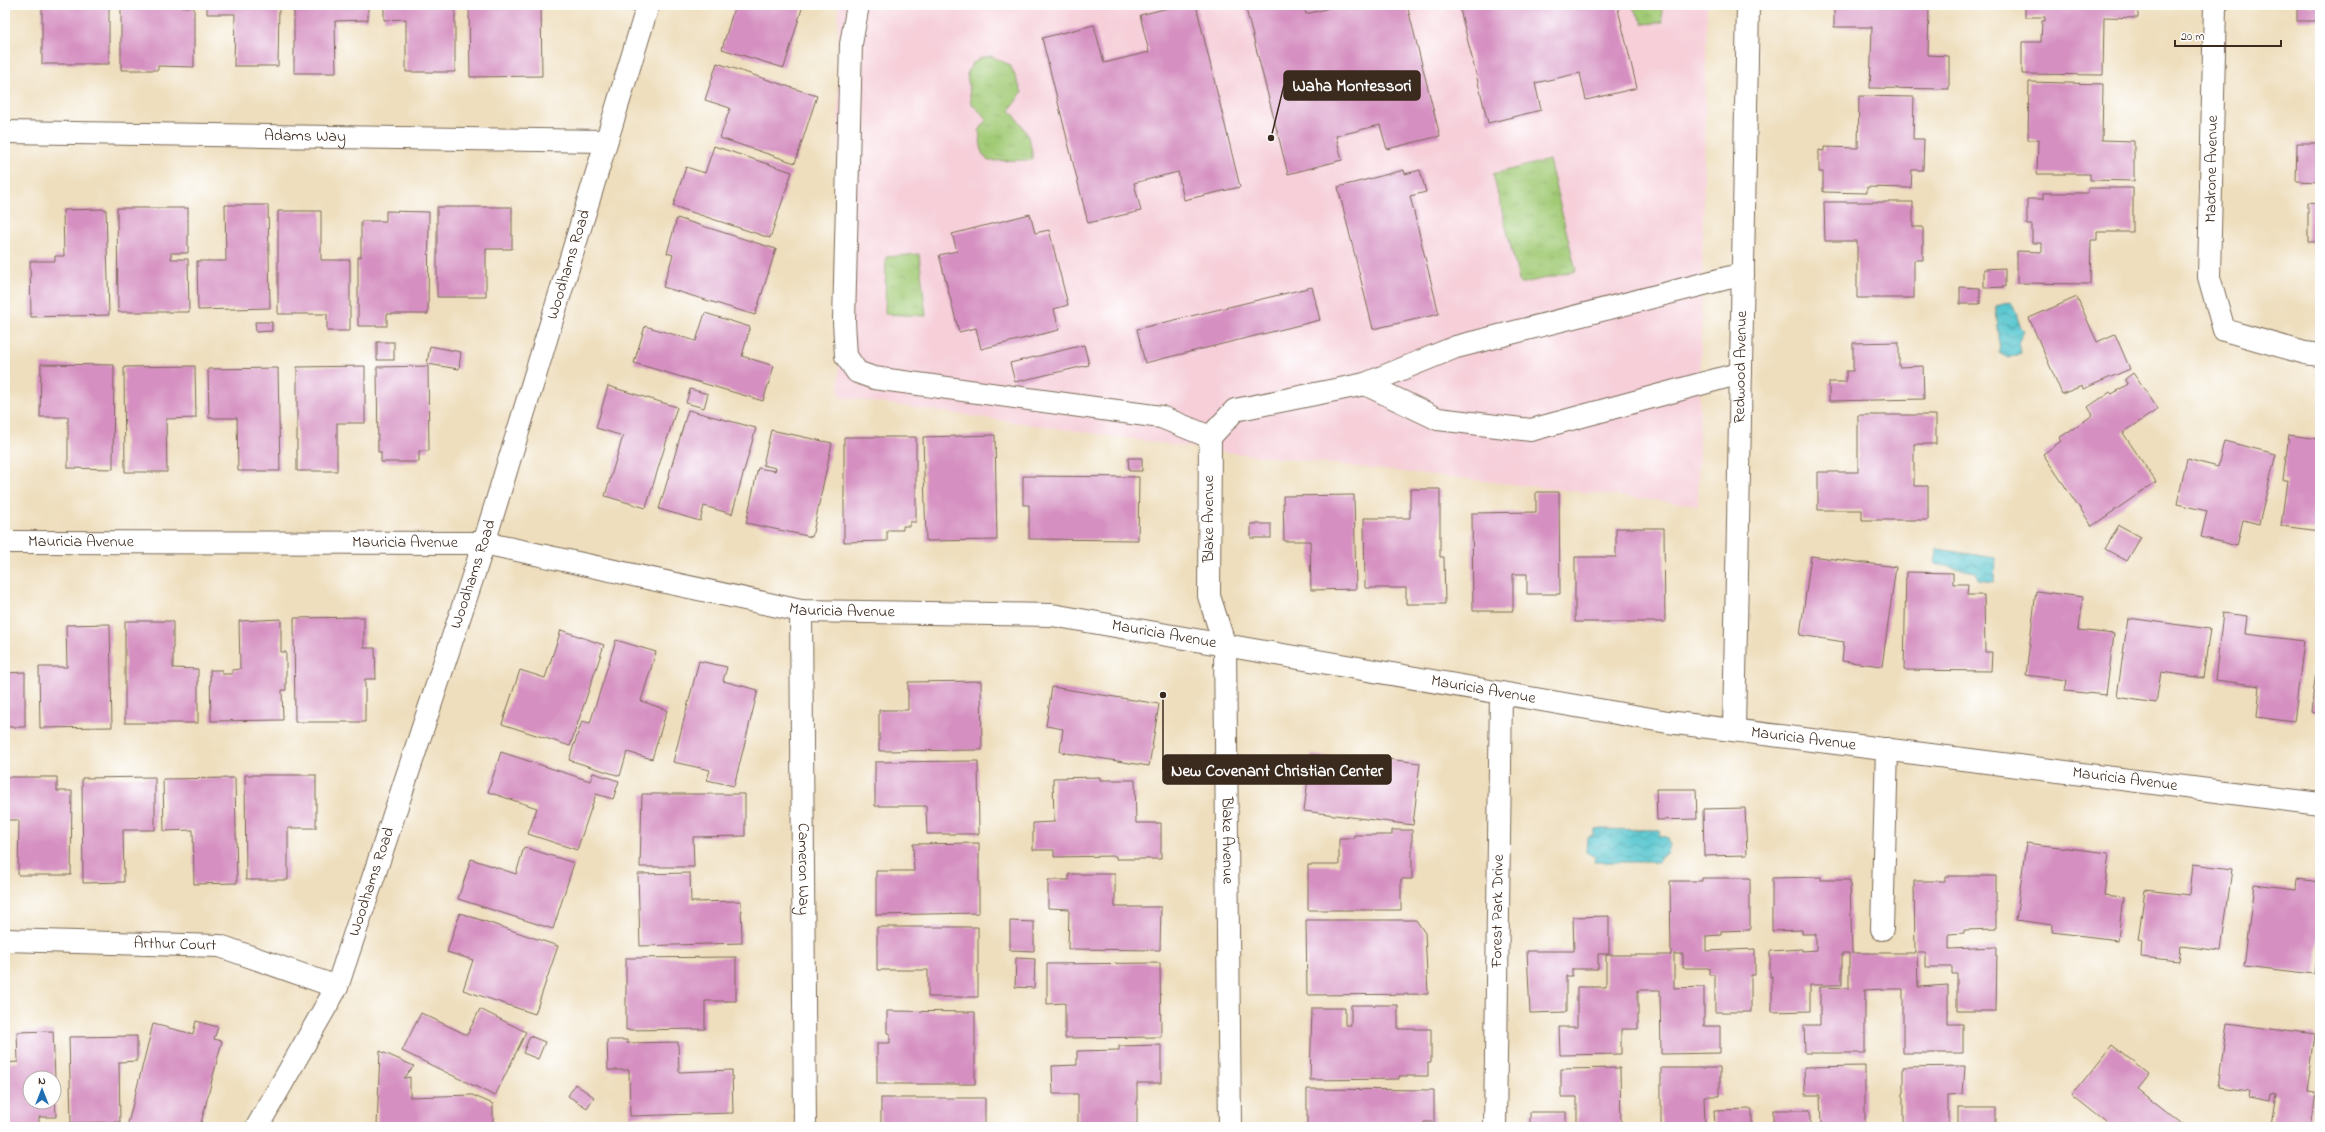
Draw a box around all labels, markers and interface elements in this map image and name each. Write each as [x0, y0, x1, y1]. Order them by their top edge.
scale bar [2175, 22, 2281, 48]
text: 20 m [2181, 28, 2204, 46]
callout: Waha Montessori [1284, 71, 1420, 100]
text: Waha Montessori [1292, 74, 1412, 99]
street label: Madrone Avenue [2199, 114, 2225, 223]
street label: Adams Way [264, 124, 346, 149]
street label: Woodhams Road [541, 207, 597, 322]
street label: Redwood Avenue [1728, 310, 1754, 424]
street label: Blake Avenue [1197, 475, 1221, 564]
street label: Woodhams Road [444, 517, 502, 632]
street label: Mauricia Avenue [28, 530, 135, 554]
street label: Mauricia Avenue [352, 531, 459, 555]
street label: Mauricia Avenue [787, 597, 896, 625]
street label: Mauricia Avenue [1110, 614, 1219, 655]
street label: Mauricia Avenue [1429, 669, 1538, 711]
street label: Mauricia Avenue [1749, 721, 1858, 758]
callout: New Covenant Christian Center [1163, 755, 1391, 784]
text: New Covenant Christian Center [1171, 759, 1384, 784]
street label: Mauricia Avenue [2071, 761, 2180, 798]
street label: Blake Avenue [1215, 796, 1239, 885]
street label: Cameron Way [791, 823, 815, 915]
street label: Woodhams Road [343, 824, 401, 940]
street label: Forest Park Drive [1485, 853, 1511, 969]
street label: Arthur Court [133, 932, 217, 958]
north arrow [22, 1070, 62, 1110]
text: N [38, 1073, 46, 1089]

